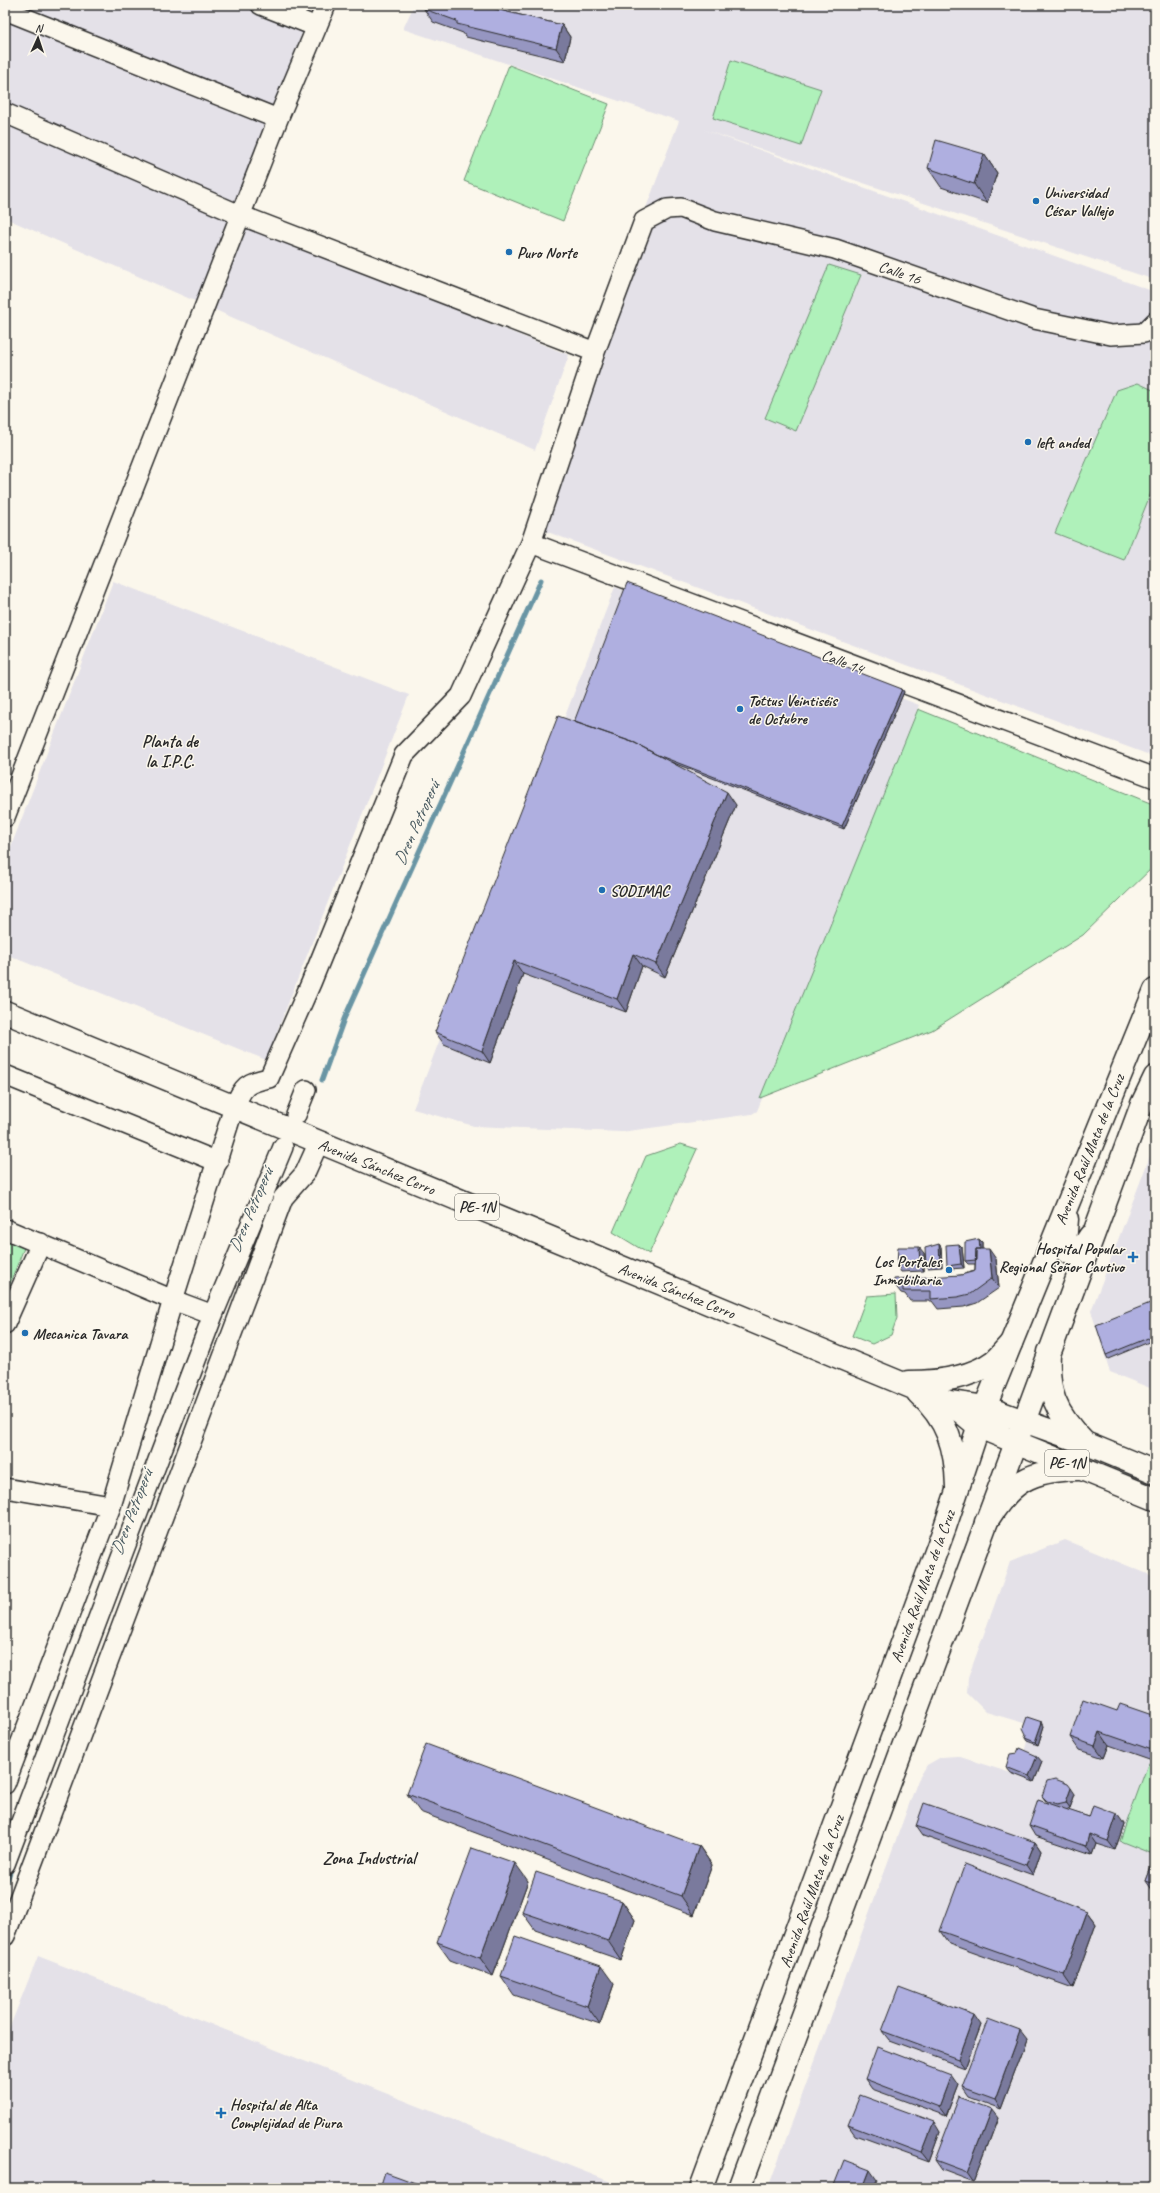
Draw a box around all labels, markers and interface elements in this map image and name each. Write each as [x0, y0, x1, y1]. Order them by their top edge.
north arrow [18, 18, 58, 58]
text: N [35, 21, 44, 35]
place label: Universidad César Vallejo [1044, 183, 1114, 221]
marker: Universidad César Vallejo [1031, 196, 1041, 206]
place label: Puro Norte [517, 243, 578, 263]
marker: Puro Norte [504, 247, 514, 257]
street label: Calle 16 [876, 256, 924, 290]
place label: left anded [1036, 433, 1092, 453]
marker: left anded [1023, 437, 1033, 447]
street label: Calle 14 [819, 645, 868, 680]
place label: Tottus Veintiséis de Octubre [748, 691, 838, 729]
marker: Tottus Veintiséis de Octubre [735, 704, 745, 714]
district label: Planta de la I.P.C. [142, 731, 199, 772]
water label: Dren Petroperú [389, 775, 446, 868]
place label: SODIMAC [610, 881, 671, 901]
marker: SODIMAC [597, 885, 607, 895]
street label: Avenida Raúl Mata de la Cruz [1051, 1070, 1130, 1228]
street label: Avenida Sánchez Cerro [315, 1134, 439, 1200]
water label: Dren Petroperú [223, 1162, 279, 1255]
road number: PE-1N [455, 1194, 499, 1220]
place label: Hospital Popular Regional Señor Cautivo [999, 1239, 1126, 1277]
marker: Hospital Popular Regional Señor Cautivo [1127, 1251, 1139, 1263]
place label: Los Portales Inmobiliaria [873, 1252, 943, 1290]
street label: Avenida Sánchez Cerro [615, 1258, 739, 1324]
marker: Los Portales Inmobiliaria [944, 1265, 954, 1275]
place label: Mecanica Tavara [33, 1324, 129, 1344]
marker: Mecanica Tavara [20, 1328, 30, 1338]
road number: PE-1N [1045, 1450, 1089, 1476]
water label: Dren Petroperú [106, 1464, 158, 1557]
street label: Avenida Raúl Mata de la Cruz [886, 1507, 960, 1665]
street label: Avenida Raúl Mata de la Cruz [775, 1812, 849, 1970]
district label: Zona Industrial [323, 1848, 419, 1869]
place label: Hospital de Alta Complejidad de Piura [230, 2095, 343, 2133]
marker: Hospital de Alta Complejidad de Piura [215, 2107, 227, 2119]

